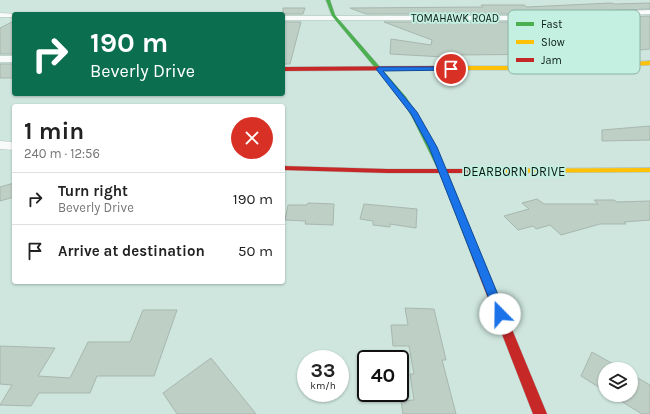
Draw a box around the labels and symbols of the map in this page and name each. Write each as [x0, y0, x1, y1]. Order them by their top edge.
legend [508, 10, 640, 74]
street label: TOMAHAWK ROAD [411, 12, 499, 25]
text: Fast [541, 18, 562, 31]
text: Slow [541, 36, 565, 49]
pin [434, 52, 468, 86]
text: Jam [541, 54, 562, 67]
street label: DEARBORN DRIVE [463, 164, 565, 179]
position arrow [479, 293, 521, 335]
speed limit sign: 40 [357, 350, 409, 402]

